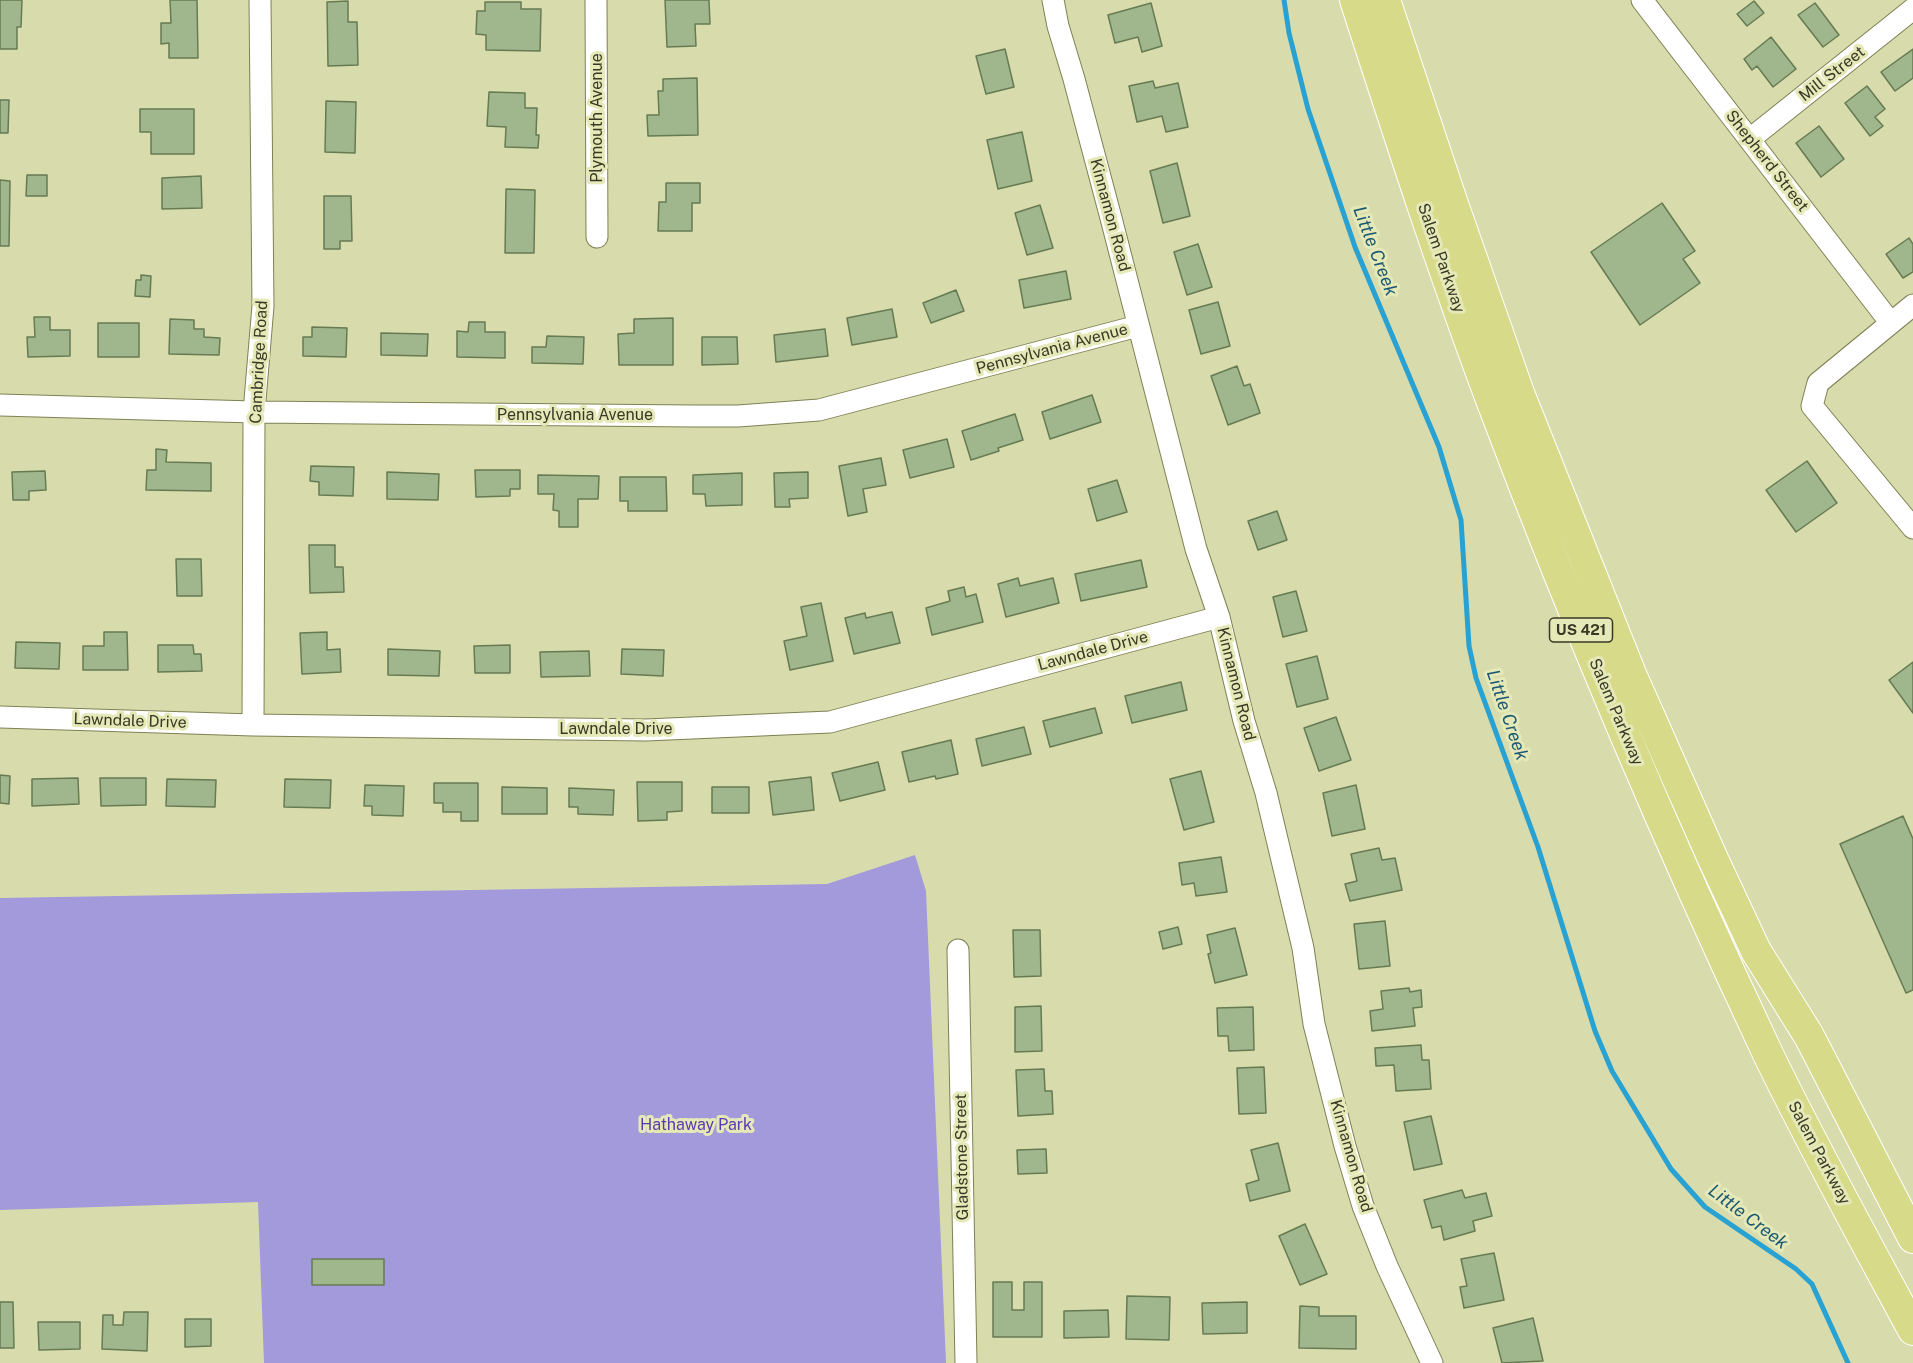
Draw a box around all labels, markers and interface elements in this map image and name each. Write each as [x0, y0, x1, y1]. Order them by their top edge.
street label: Mill Street [1795, 42, 1869, 106]
street label: Plymouth Avenue [587, 53, 607, 183]
street label: Shepherd Street [1722, 107, 1812, 215]
street label: Kinnamon Road [1086, 156, 1134, 274]
street label: Salem Parkway [1413, 201, 1469, 315]
water label: Little Creek [1348, 203, 1402, 299]
street label: Cambridge Road [246, 300, 272, 424]
street label: Pennsylvania Avenue [974, 320, 1130, 378]
street label: Pennsylvania Avenue [497, 405, 653, 425]
road number: US 421 [1550, 618, 1612, 642]
street label: Kinnamon Road [1213, 625, 1259, 743]
street label: Lawndale Drive [1036, 627, 1150, 675]
street label: Salem Parkway [1585, 656, 1647, 768]
water label: Little Creek [1481, 667, 1533, 763]
street label: Lawndale Drive [73, 709, 187, 733]
street label: Lawndale Drive [559, 719, 673, 739]
street label: Gladstone Street [951, 1093, 973, 1221]
street label: Kinnamon Road [1326, 1098, 1376, 1214]
street label: Salem Parkway [1784, 1098, 1854, 1208]
park label: Hathaway Park [640, 1115, 752, 1135]
water label: Little Creek [1704, 1180, 1792, 1254]

